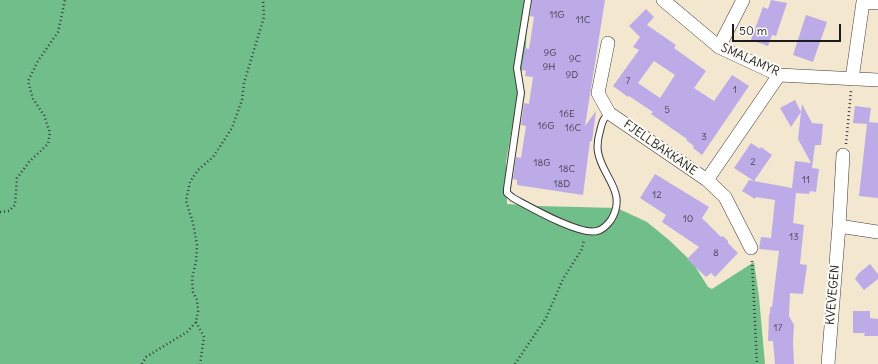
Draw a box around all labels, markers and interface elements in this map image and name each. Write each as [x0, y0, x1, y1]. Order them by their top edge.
house number: 11G [549, 9, 565, 21]
house number: 11C [576, 14, 590, 26]
scale bar [734, 16, 843, 42]
text: 50 m [739, 23, 767, 38]
street label: SMALAMYR [719, 41, 781, 79]
house number: 9G [544, 47, 556, 59]
house number: 9C [569, 53, 581, 65]
house number: 9H [543, 61, 555, 73]
house number: 9D [566, 69, 578, 81]
house number: 7 [626, 75, 630, 87]
house number: 1 [733, 84, 737, 96]
house number: 5 [664, 104, 670, 116]
house number: 16E [559, 108, 575, 120]
street label: FJELLBAKKANE [620, 117, 700, 179]
house number: 16G [538, 120, 554, 132]
house number: 16C [565, 122, 581, 134]
house number: 3 [701, 131, 707, 143]
house number: 2 [750, 156, 756, 168]
house number: 18G [534, 157, 550, 169]
house number: 18C [559, 163, 575, 175]
house number: 11 [802, 174, 810, 186]
house number: 18D [554, 178, 570, 190]
house number: 12 [652, 189, 662, 201]
house number: 10 [683, 213, 693, 225]
house number: 13 [789, 231, 799, 243]
house number: 8 [713, 247, 719, 259]
street label: KVEVEGEN [823, 264, 843, 326]
house number: 17 [774, 322, 782, 334]

